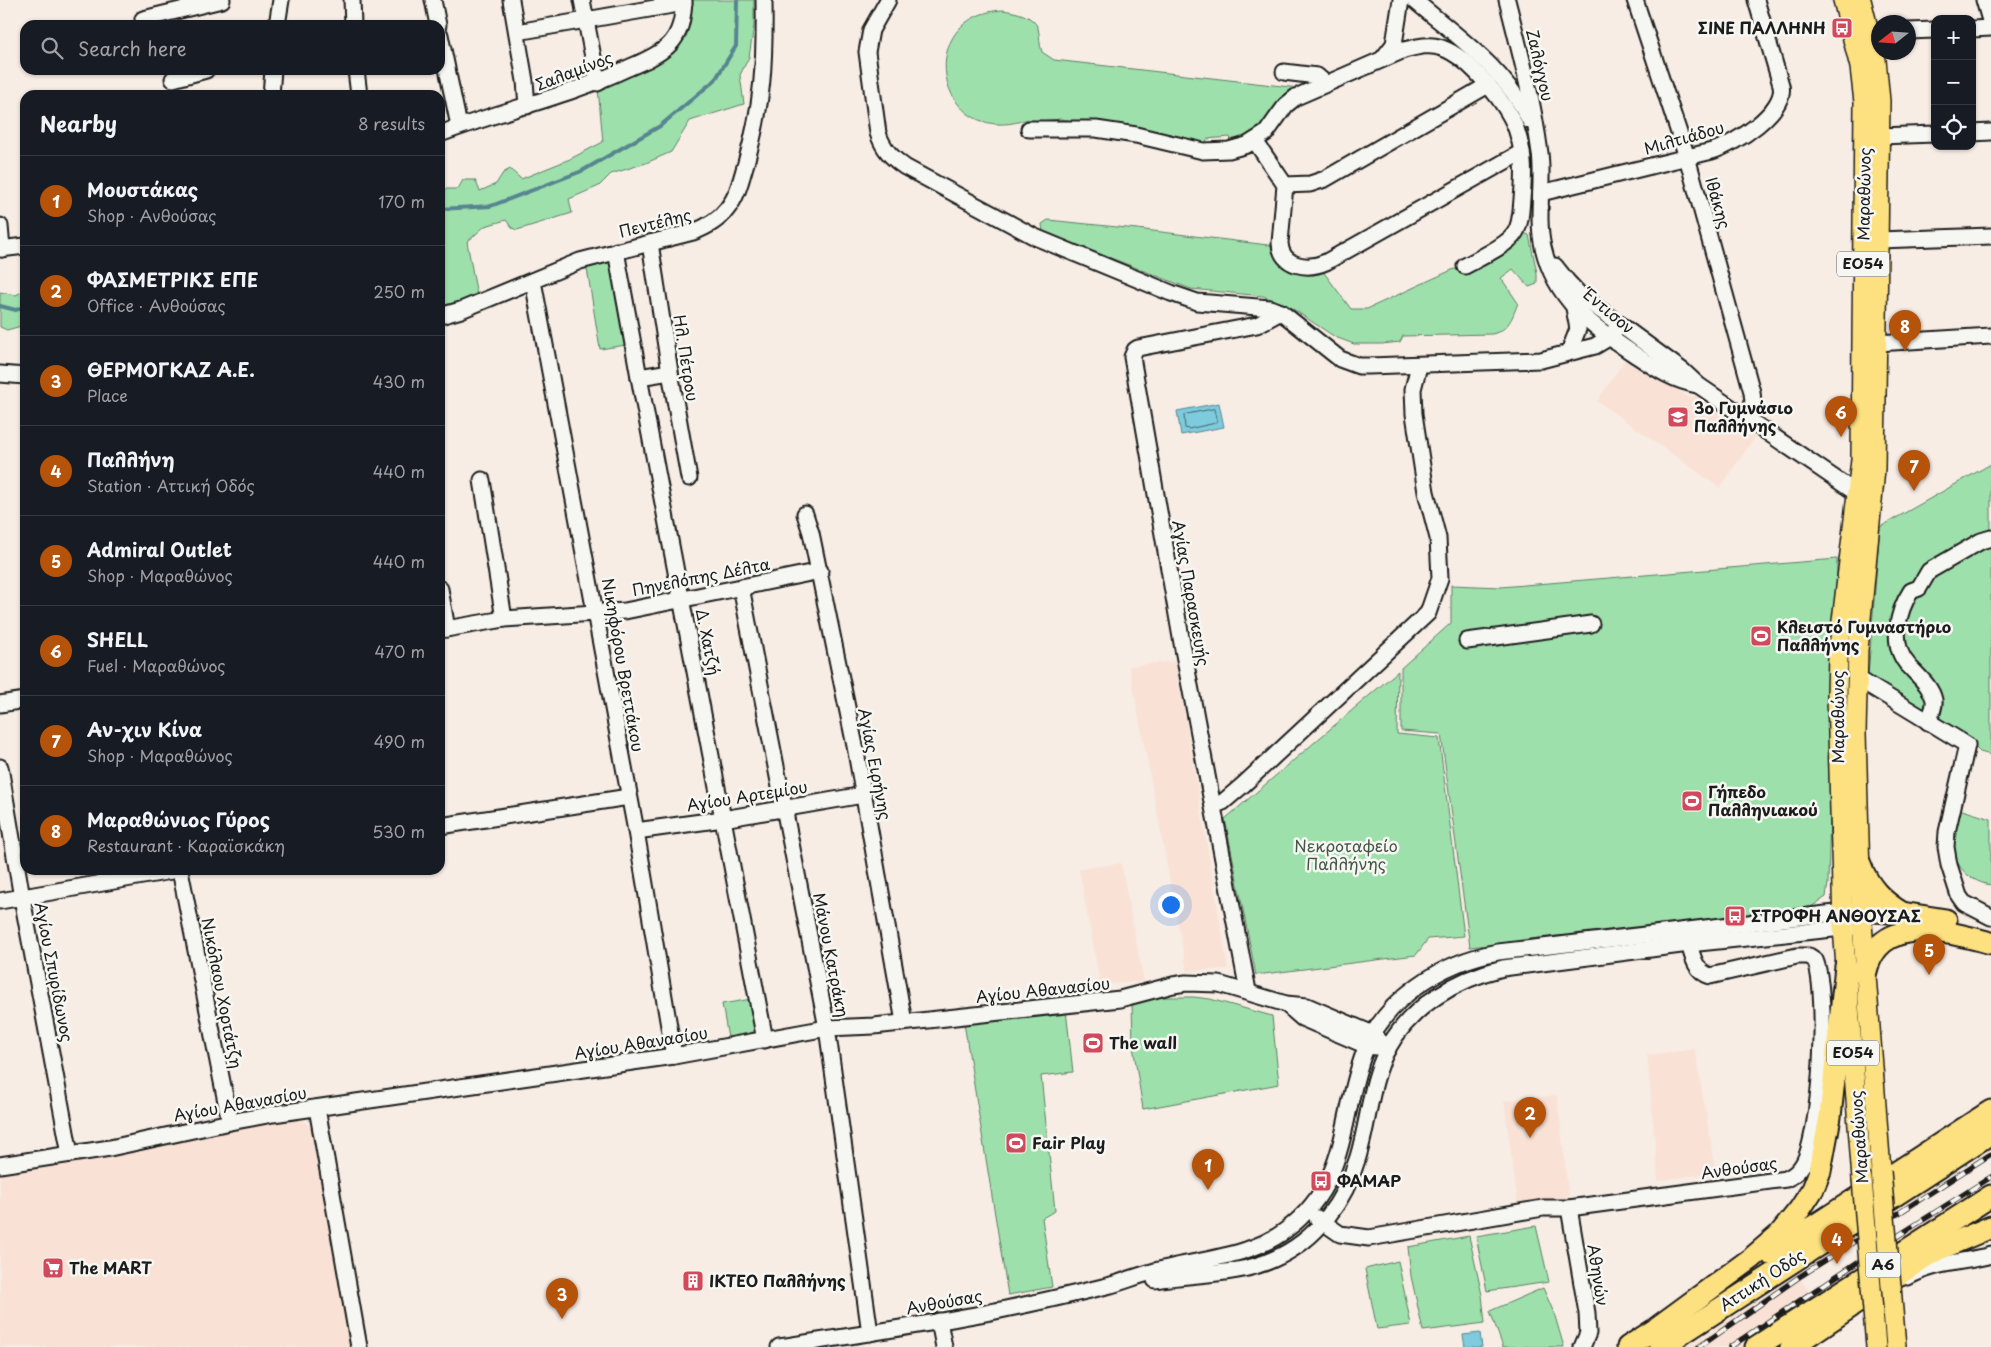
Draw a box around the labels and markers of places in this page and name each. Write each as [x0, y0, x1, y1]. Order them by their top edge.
place label: ΣΙΝΕ ΠΑΛΛΗΝΗ [1698, 15, 1826, 39]
bus stop icon: ΣΙΝΕ ΠΑΛΛΗΝΗ [1830, 16, 1854, 40]
pin: 8 [1889, 310, 1921, 351]
place label: 3ο Γυμνάσιο Παλλήνης [1694, 395, 1793, 437]
pin: 6 [1825, 396, 1857, 437]
school or university icon: 3ο Γυμνάσιο Παλλήνης [1666, 405, 1690, 429]
pin: 7 [1898, 450, 1930, 491]
place label: Κλειστό Γυμναστήριο Παλλήνης [1777, 614, 1951, 656]
sports icon: Κλειστό Γυμναστήριο Παλλήνης [1749, 624, 1773, 648]
place label: Γήπεδο Παλληνιακού [1708, 779, 1818, 821]
sports icon: Γήπεδο Παλληνιακού [1680, 789, 1704, 813]
place label: ΣΤΡΟΦΗ ΑΝΘΟΥΣΑΣ [1751, 903, 1921, 927]
bus stop icon: ΣΤΡΟΦΗ ΑΝΘΟΥΣΑΣ [1723, 904, 1747, 928]
pin: 5 [1913, 934, 1945, 975]
place label: The wall [1109, 1030, 1177, 1054]
sports icon: The wall [1081, 1031, 1105, 1055]
pin: 2 [1514, 1097, 1546, 1138]
place label: Fair Play [1032, 1130, 1105, 1154]
sports icon: Fair Play [1004, 1131, 1028, 1155]
pin: 1 [1192, 1149, 1224, 1190]
place label: ΦΑΜΑΡ [1337, 1168, 1401, 1192]
bus stop icon: ΦΑΜΑΡ [1309, 1169, 1333, 1193]
pin: 4 [1821, 1223, 1853, 1264]
place label: The MART [69, 1255, 152, 1279]
supermarket icon: The MART [41, 1256, 65, 1280]
place label: ΙΚΤΕΟ Παλλήνης [709, 1268, 846, 1292]
building icon: ΙΚΤΕΟ Παλλήνης [681, 1269, 705, 1293]
pin: 3 [546, 1278, 578, 1319]

